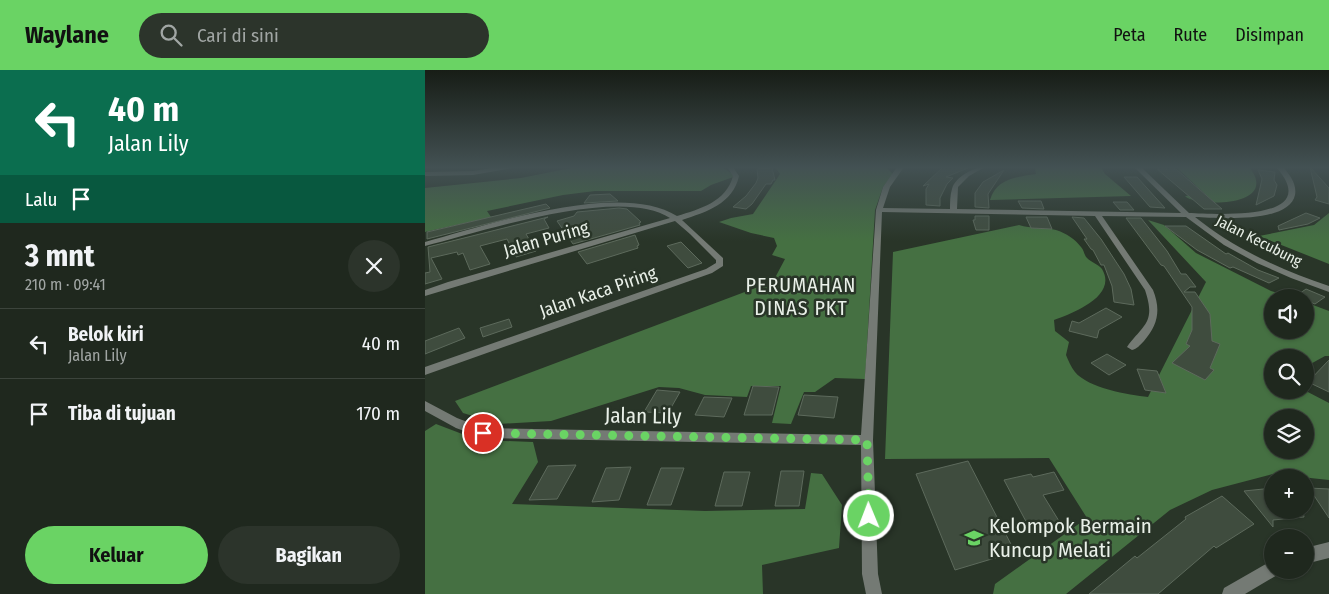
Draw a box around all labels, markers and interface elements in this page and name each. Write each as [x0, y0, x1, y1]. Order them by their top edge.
search box [139, 13, 489, 58]
text: Waylane [25, 21, 109, 49]
icon: search [157, 21, 185, 49]
text: Cari di sini [197, 24, 279, 47]
text: Peta [1113, 24, 1145, 46]
text: Rute [1173, 24, 1207, 46]
text: Disimpan [1235, 24, 1304, 46]
text: 40 m [108, 88, 179, 130]
icon: left [25, 90, 90, 155]
text: Jalan Lily [108, 130, 189, 157]
icon: arrive [67, 185, 95, 213]
text: Lalu [25, 188, 57, 211]
street label: Jalan Kecubung [1213, 212, 1305, 270]
street label: Jalan Puring [501, 216, 592, 262]
text: 3 mnt [25, 238, 95, 274]
button: close [348, 240, 400, 292]
street label: Jalan Kaca Piring [537, 262, 660, 322]
district label: PERUMAHAN DINAS PKT [746, 273, 856, 320]
text: 210 m · 09:41 [25, 275, 106, 294]
map controls [1264, 289, 1314, 579]
button: sound [1264, 289, 1314, 339]
text: Belok kiri [68, 323, 144, 346]
icon: left [25, 330, 53, 358]
text: 40 m [362, 332, 400, 355]
text: Jalan Lily [68, 346, 127, 365]
button: search [1264, 349, 1314, 399]
icon: arrive [25, 400, 53, 428]
text: Tiba di tujuan [68, 402, 176, 425]
text: 170 m [356, 402, 400, 425]
street label: Jalan Lily [604, 402, 682, 430]
button: layers [1264, 409, 1314, 459]
pin [462, 412, 504, 454]
icon: arrive [469, 419, 497, 447]
button: + [1264, 469, 1314, 519]
position arrow [842, 489, 894, 541]
place label: Kelompok Bermain Kuncup Melati [989, 513, 1152, 563]
button: Keluar [25, 526, 208, 584]
button: Bagikan [218, 526, 400, 584]
school or university icon: Kelompok Bermain Kuncup Melati [963, 527, 985, 549]
button: − [1264, 529, 1314, 579]

